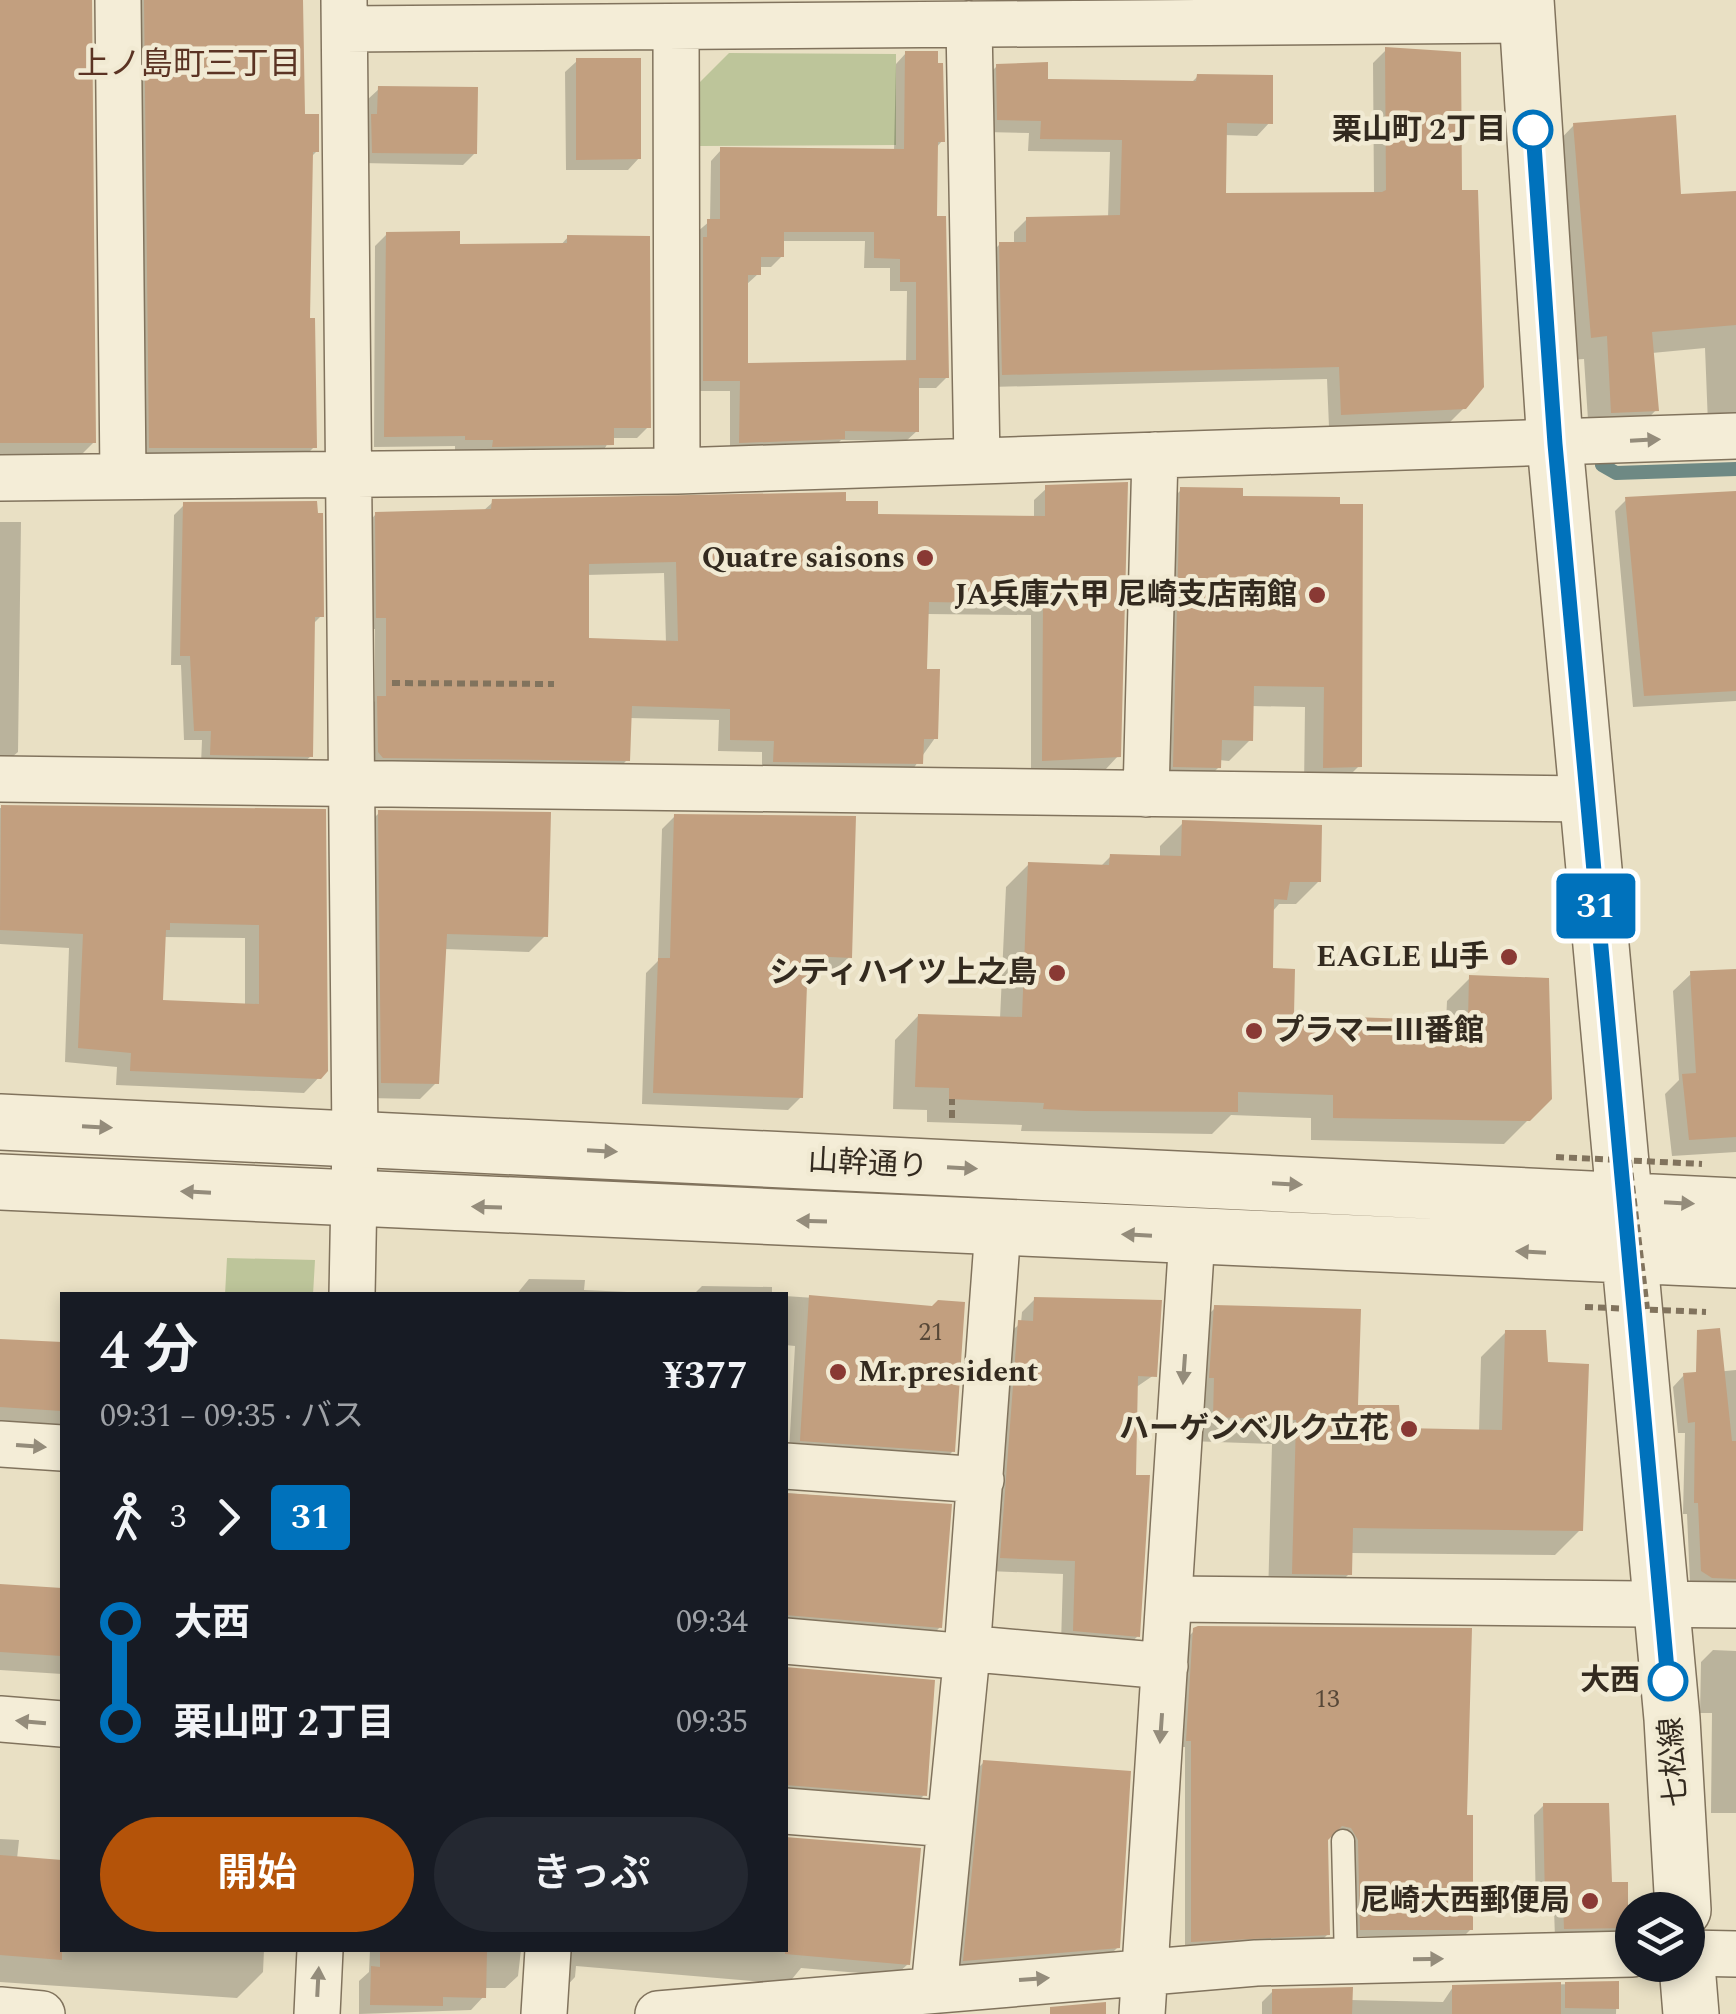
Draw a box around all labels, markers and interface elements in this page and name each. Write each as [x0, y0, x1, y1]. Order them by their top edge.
district label: 上ノ島町三丁目 [77, 40, 301, 89]
place label: 栗山町 2丁目 [1332, 107, 1506, 153]
marker: 栗山町 2丁目 [1514, 111, 1552, 149]
one-way arrow [1630, 432, 1662, 448]
place label: Quatre saisons [702, 535, 905, 581]
marker: Quatre saisons [914, 547, 936, 569]
place label: JA兵庫六甲 尼崎支店南館 [955, 572, 1297, 618]
marker: JA兵庫六甲 尼崎支店南館 [1306, 584, 1328, 606]
line badge: 31 [1551, 874, 1641, 938]
text: 31 [1576, 880, 1616, 933]
place label: EAGLE 山手 [1316, 934, 1489, 980]
marker: EAGLE 山手 [1498, 946, 1520, 968]
place label: シティハイツ上之島 [769, 950, 1037, 996]
marker: シティハイツ上之島 [1046, 962, 1068, 984]
place label: プラマーⅢ番館 [1274, 1008, 1484, 1054]
marker: プラマーⅢ番館 [1243, 1020, 1265, 1042]
one-way arrow [82, 1119, 114, 1135]
street label: 山幹通り [807, 1138, 929, 1190]
one-way arrow [587, 1143, 619, 1159]
one-way arrow [947, 1160, 979, 1176]
one-way arrow [1271, 1176, 1303, 1192]
one-way arrow [180, 1184, 212, 1200]
one-way arrow [1664, 1195, 1696, 1211]
one-way arrow [471, 1199, 503, 1215]
one-way arrow [795, 1212, 827, 1228]
one-way arrow [1120, 1226, 1152, 1242]
one-way arrow [1515, 1244, 1547, 1260]
text: 4 分 [100, 1310, 198, 1393]
house number: 21 [918, 1314, 944, 1352]
text: ¥377 [663, 1348, 748, 1406]
place label: Mr.president [858, 1349, 1038, 1395]
one-way arrow [1176, 1354, 1192, 1386]
marker: Mr.president [827, 1361, 849, 1383]
text: 09:31 – 09:35 · バス [100, 1392, 364, 1441]
place label: ハーゲンベルク立花 [1119, 1406, 1389, 1452]
marker: ハーゲンベルク立花 [1398, 1418, 1420, 1440]
one-way arrow [16, 1438, 48, 1454]
icon: walk [100, 1490, 155, 1545]
icon: forward [201, 1490, 256, 1545]
text: 31 [291, 1491, 330, 1544]
text: 3 [170, 1493, 186, 1542]
text: 大西 [174, 1595, 250, 1653]
text: 09:34 [676, 1598, 748, 1647]
place label: 大西 [1580, 1658, 1640, 1704]
marker: 大西 [1649, 1662, 1687, 1700]
house number: 13 [1314, 1681, 1340, 1719]
text: 栗山町 2丁目 [174, 1695, 395, 1753]
text: 09:35 [676, 1698, 748, 1747]
one-way arrow [15, 1713, 47, 1729]
one-way arrow [1153, 1713, 1169, 1745]
street label: 七松線 [1648, 1716, 1700, 1808]
button: 開始 [100, 1817, 414, 1932]
button: きっぷ [434, 1817, 748, 1932]
place label: 尼崎大西郵便局 [1360, 1878, 1570, 1924]
marker: 尼崎大西郵便局 [1579, 1890, 1601, 1912]
map controls [1615, 1892, 1705, 1982]
button: layers [1615, 1892, 1705, 1982]
one-way arrow [1413, 1951, 1445, 1967]
one-way arrow [310, 1966, 326, 1997]
one-way arrow [1019, 1971, 1051, 1987]

